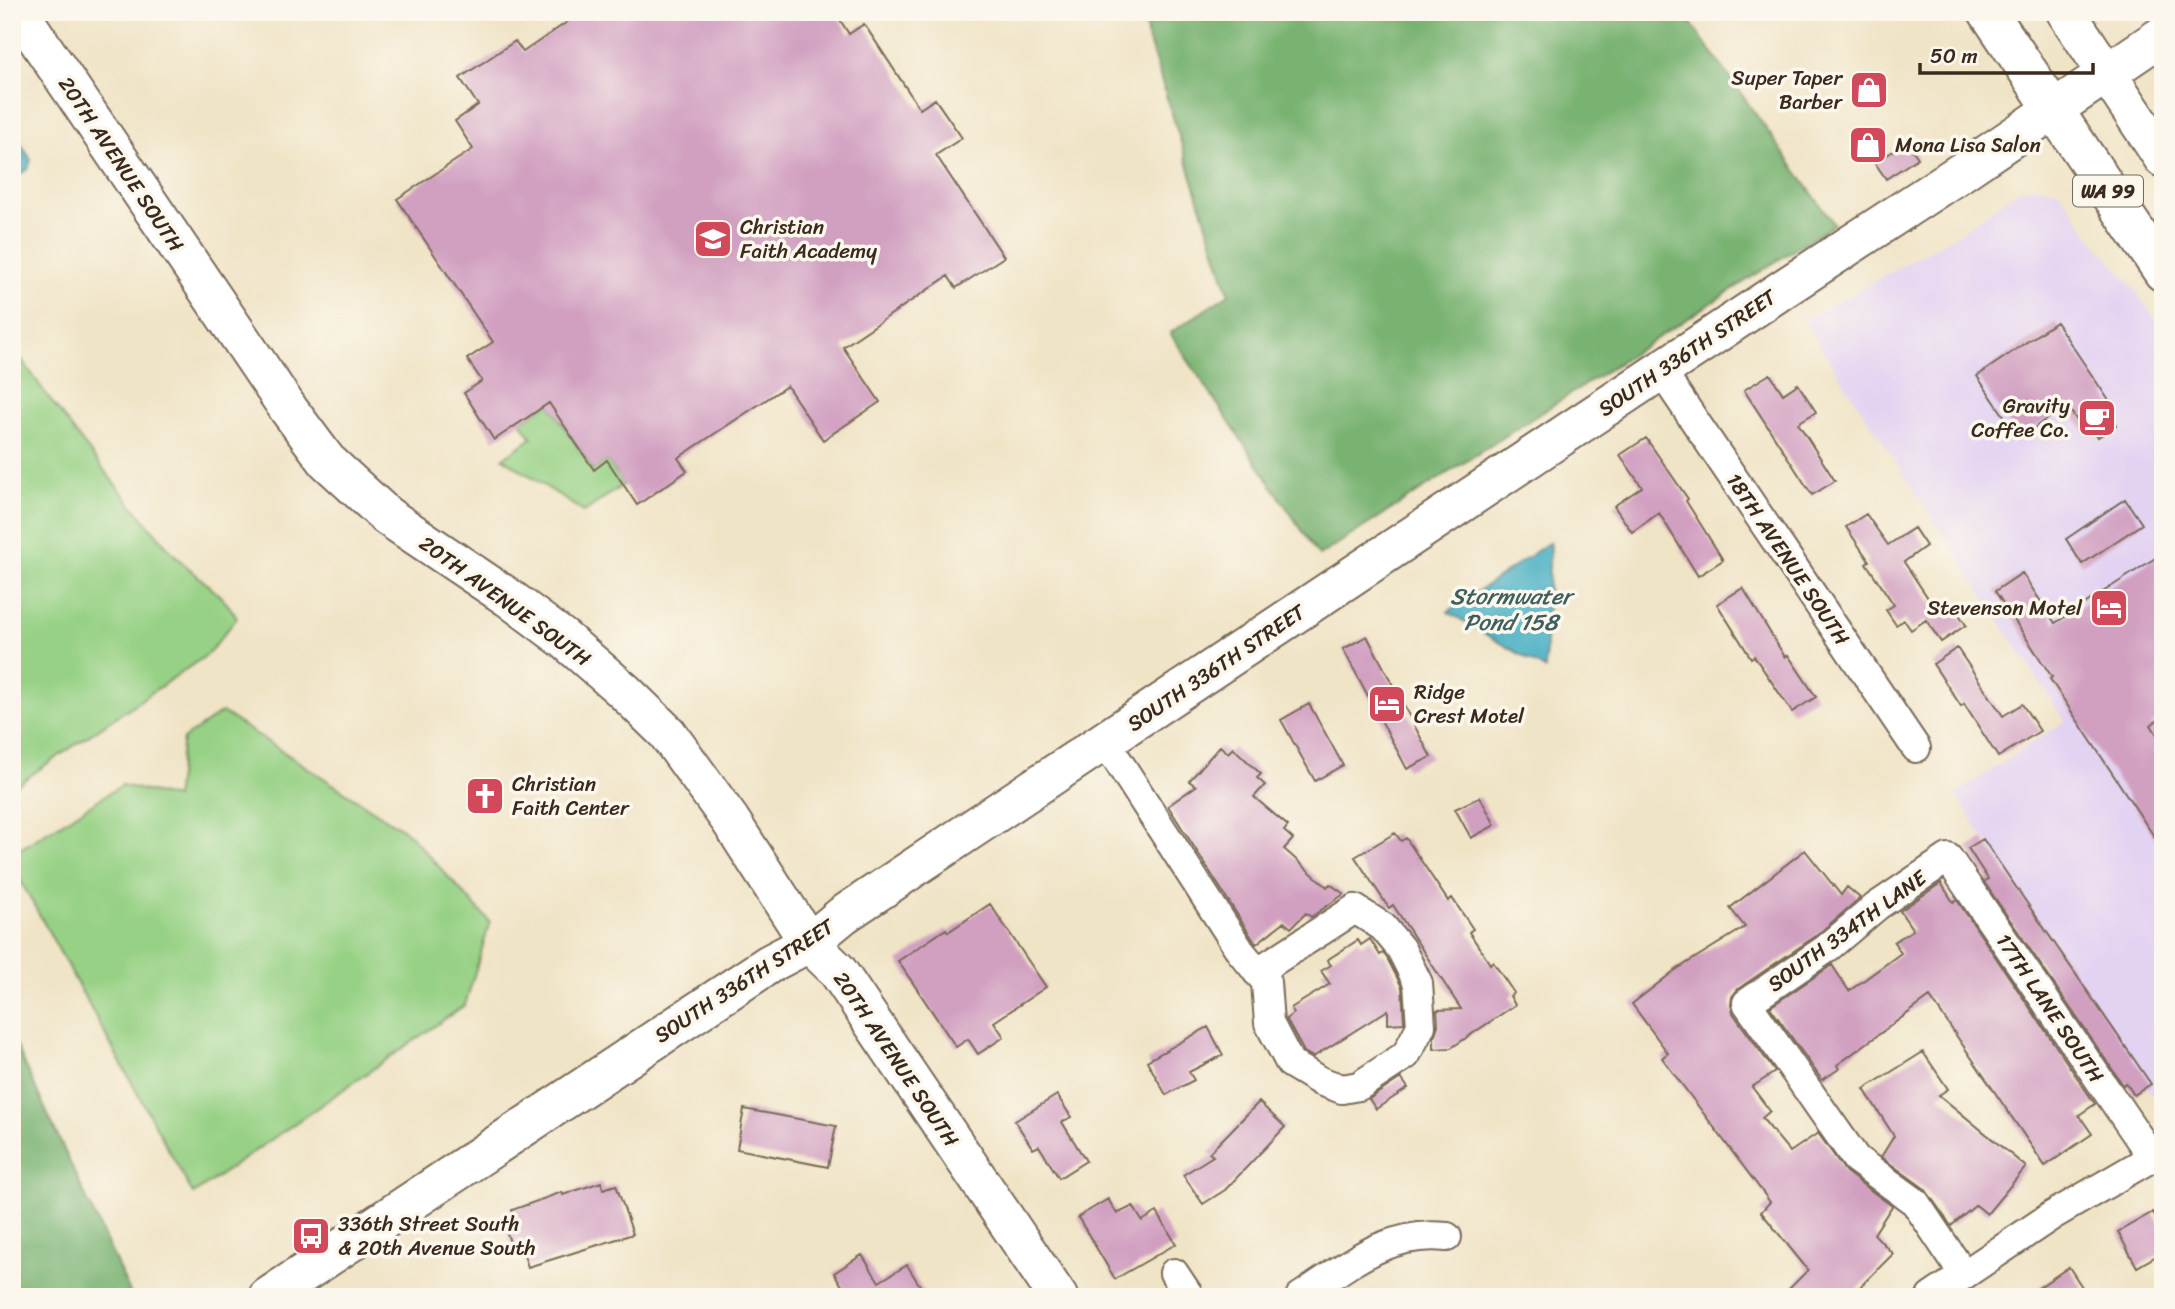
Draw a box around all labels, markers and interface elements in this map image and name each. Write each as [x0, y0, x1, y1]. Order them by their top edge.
scale bar [1920, 32, 2093, 76]
text: 50 m [1930, 37, 1978, 75]
place label: Super Taper Barber [1731, 59, 1843, 121]
street label: 20TH AVENUE SOUTH [48, 68, 194, 260]
shop icon: Super Taper Barber [1848, 69, 1890, 111]
shop icon: Mona Lisa Salon [1847, 124, 1889, 166]
place label: Mona Lisa Salon [1895, 126, 2041, 164]
road number: WA 99 [2073, 176, 2143, 206]
place label: Christian Faith Academy [740, 208, 877, 270]
school or university icon: Christian Faith Academy [692, 218, 734, 260]
street label: SOUTH 336TH STREET [1590, 278, 1785, 427]
place label: Gravity Coffee Co. [1971, 387, 2070, 449]
cafe icon: Gravity Coffee Co. [2076, 397, 2118, 439]
street label: 18TH AVENUE SOUTH [1716, 465, 1860, 653]
street label: 20TH AVENUE SOUTH [411, 525, 599, 677]
water label: Stormwater Pond 158 [1450, 576, 1575, 643]
hotel icon: Stevenson Motel [2088, 587, 2130, 629]
place label: Stevenson Motel [1927, 589, 2083, 627]
street label: SOUTH 336TH STREET [1119, 593, 1314, 742]
place label: Ridge Crest Motel [1414, 673, 1525, 735]
hotel icon: Ridge Crest Motel [1366, 683, 1408, 725]
place label: Christian Faith Center [512, 765, 630, 827]
church icon: Christian Faith Center [464, 775, 506, 817]
street label: SOUTH 334TH LANE [1759, 859, 1936, 1002]
street label: SOUTH 336TH STREET [646, 907, 843, 1054]
street label: 17TH LANE SOUTH [1986, 925, 2115, 1091]
street label: 20TH AVENUE SOUTH [823, 963, 969, 1155]
place label: 336th Street South & 20th Avenue South [338, 1205, 536, 1267]
bus stop icon: 336th Street South & 20th Avenue South [290, 1215, 332, 1257]

